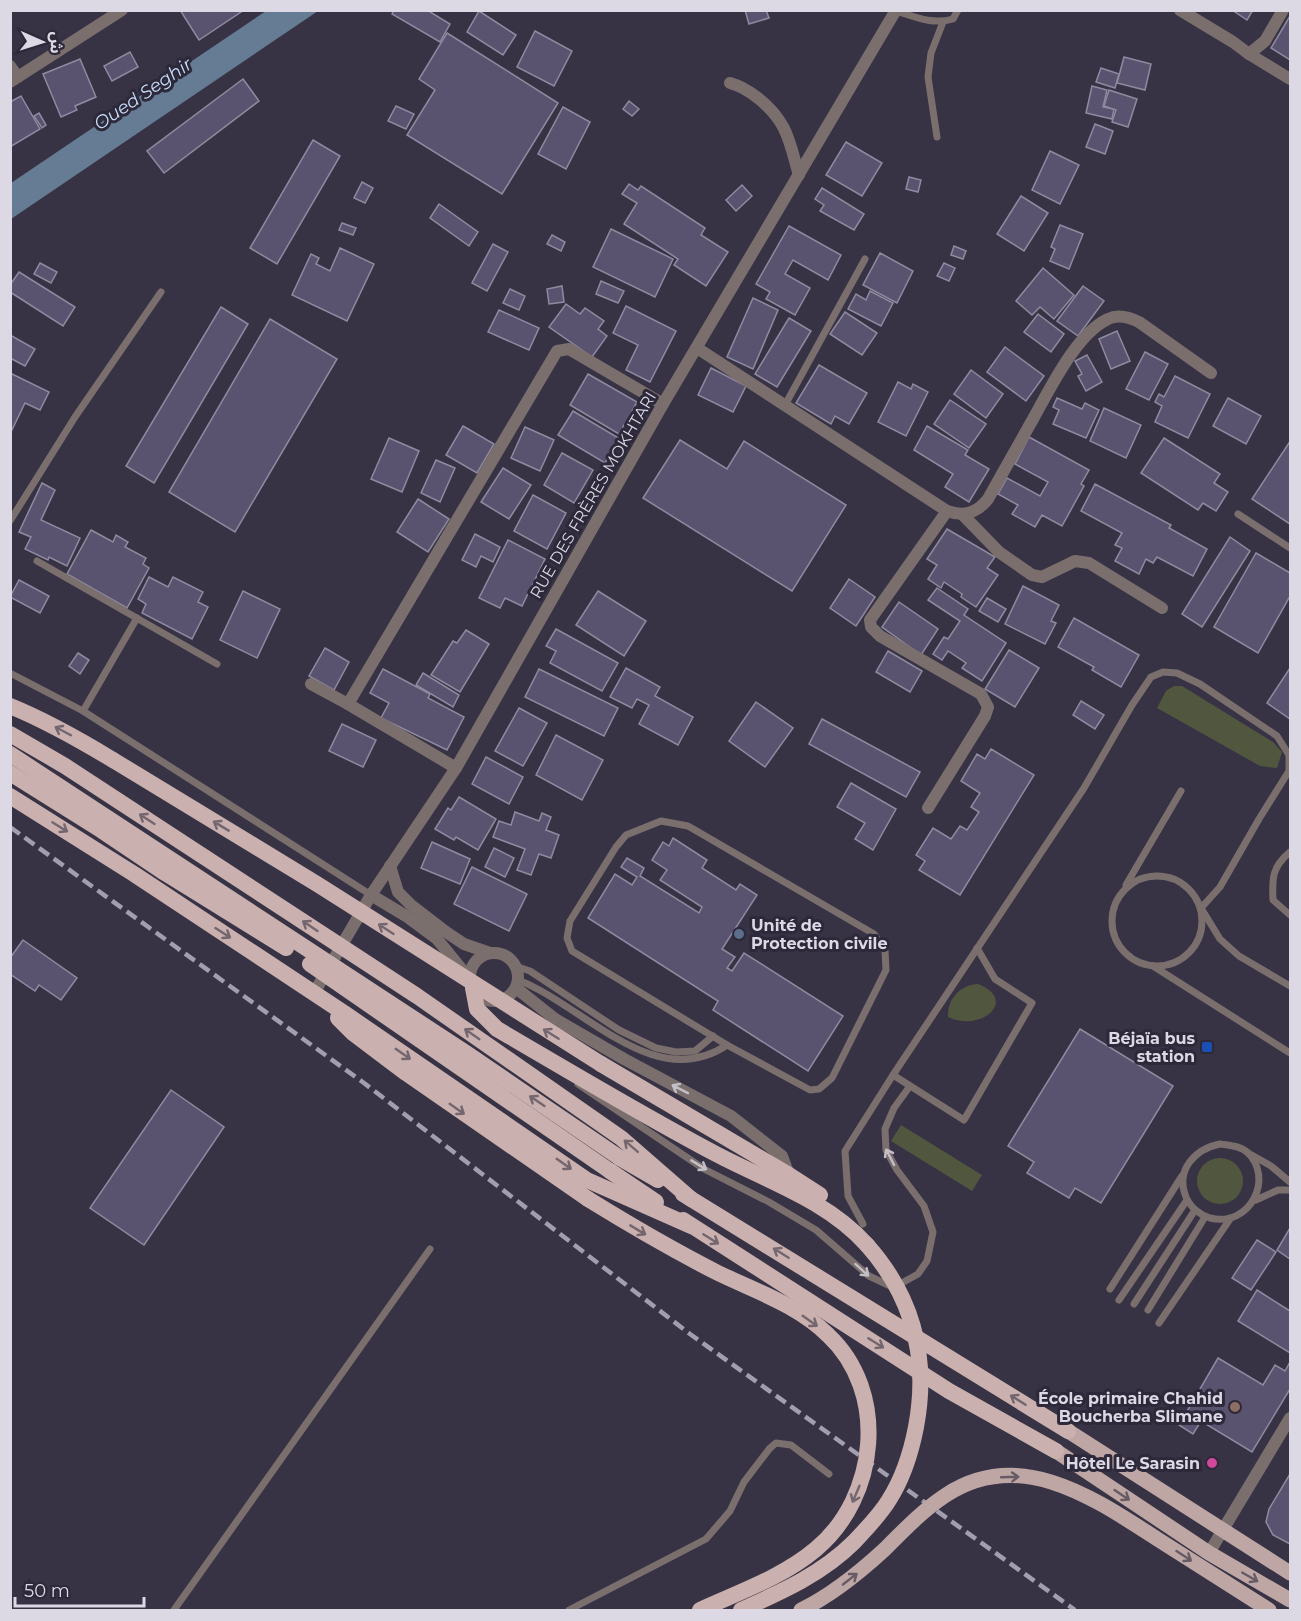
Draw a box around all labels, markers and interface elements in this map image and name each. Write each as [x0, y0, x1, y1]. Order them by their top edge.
north arrow [12, 12, 72, 72]
text: ش [46, 31, 67, 54]
water label: Oued Seghir [90, 53, 197, 135]
street label: RUE DES FRÈRES MOKHTARI [526, 388, 660, 602]
one-way arrow [55, 725, 72, 737]
one-way arrow [139, 813, 155, 825]
one-way arrow [213, 819, 230, 831]
one-way arrow [51, 822, 68, 834]
place label: Unité de Protection civile [751, 916, 888, 953]
one-way arrow [302, 919, 319, 931]
one-way arrow [378, 923, 395, 935]
one-way arrow [215, 927, 232, 940]
marker: Unité de Protection civile [732, 927, 746, 941]
one-way arrow [542, 1027, 559, 1040]
one-way arrow [464, 1028, 480, 1040]
place label: Béjaïa bus station [1108, 1029, 1195, 1066]
marker: Béjaïa bus station [1200, 1040, 1214, 1054]
one-way arrow [394, 1048, 411, 1060]
one-way arrow [672, 1082, 690, 1094]
one-way arrow [529, 1095, 546, 1108]
one-way arrow [449, 1103, 465, 1115]
one-way arrow [624, 1139, 639, 1153]
one-way arrow [884, 1148, 896, 1166]
one-way arrow [555, 1158, 571, 1170]
one-way arrow [690, 1160, 707, 1172]
one-way arrow [629, 1224, 646, 1236]
one-way arrow [702, 1233, 719, 1245]
one-way arrow [773, 1247, 790, 1259]
one-way arrow [855, 1263, 870, 1277]
one-way arrow [801, 1315, 817, 1327]
one-way arrow [867, 1337, 884, 1349]
place label: École primaire Chahid Boucherba Slimane [1038, 1389, 1223, 1426]
one-way arrow [1010, 1394, 1027, 1406]
marker: École primaire Chahid Boucherba Slimane [1228, 1400, 1242, 1414]
place label: Hôtel Le Sarasin [1066, 1454, 1200, 1473]
marker: Hôtel Le Sarasin [1205, 1456, 1219, 1470]
one-way arrow [999, 1471, 1019, 1482]
one-way arrow [850, 1484, 861, 1502]
one-way arrow [1113, 1489, 1129, 1501]
one-way arrow [1175, 1550, 1192, 1562]
scale bar [15, 1570, 144, 1608]
one-way arrow [1241, 1571, 1258, 1583]
one-way arrow [842, 1573, 858, 1586]
text: 50 m [24, 1580, 70, 1602]

